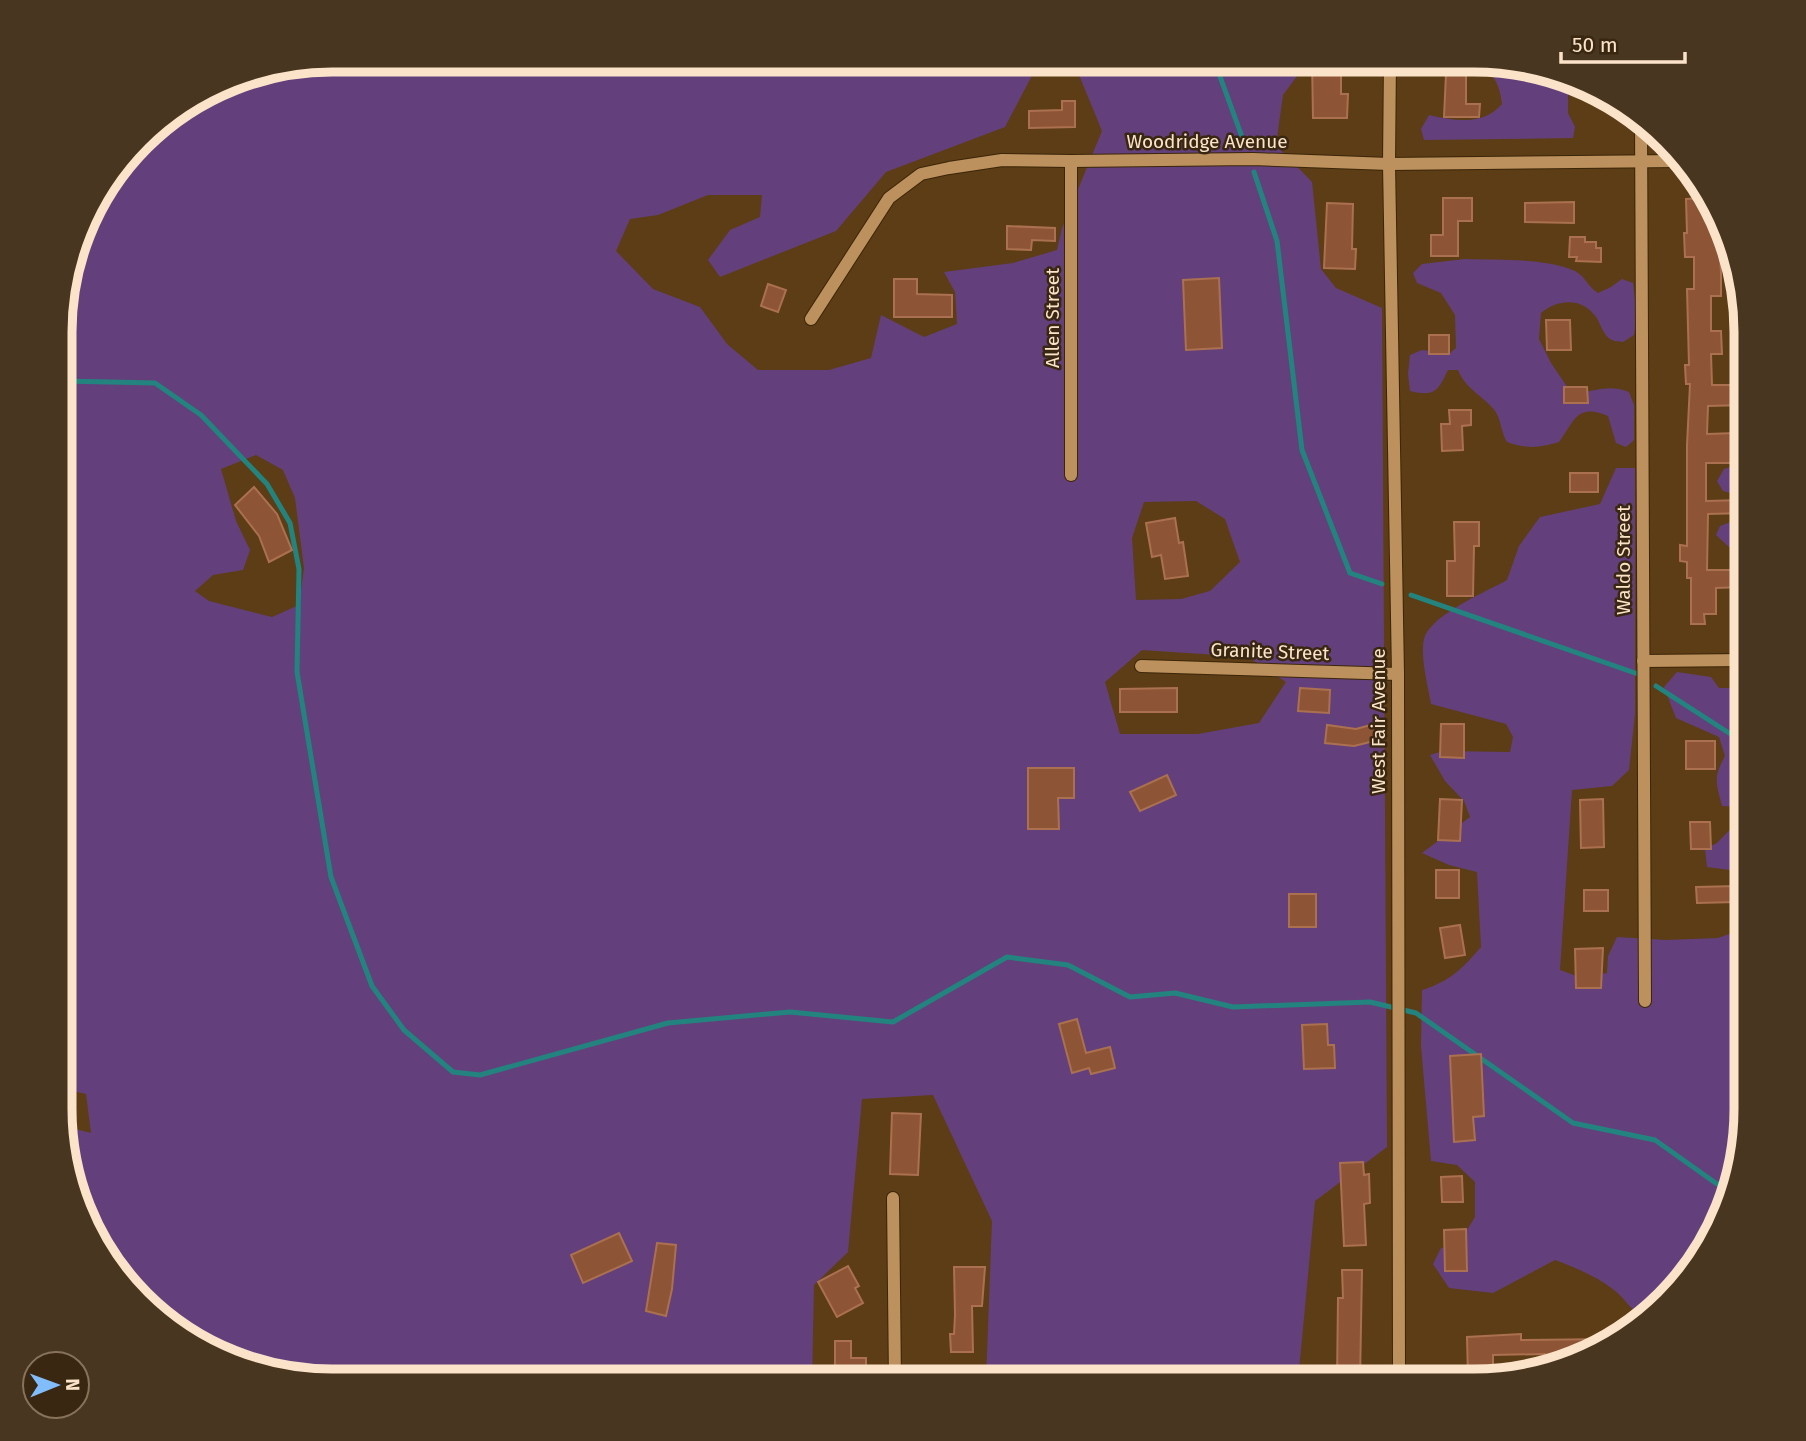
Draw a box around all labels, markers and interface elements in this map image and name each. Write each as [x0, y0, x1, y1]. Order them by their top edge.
scale bar [1561, 21, 1685, 65]
text: 50 m [1572, 32, 1618, 58]
street label: Woodridge Avenue [1126, 130, 1288, 153]
street label: Allen Street [1041, 268, 1064, 368]
street label: Waldo Street [1612, 505, 1635, 615]
street label: Granite Street [1210, 638, 1330, 665]
street label: West Fair Avenue [1367, 648, 1390, 794]
north arrow [21, 1350, 91, 1420]
text: N [61, 1378, 84, 1391]

